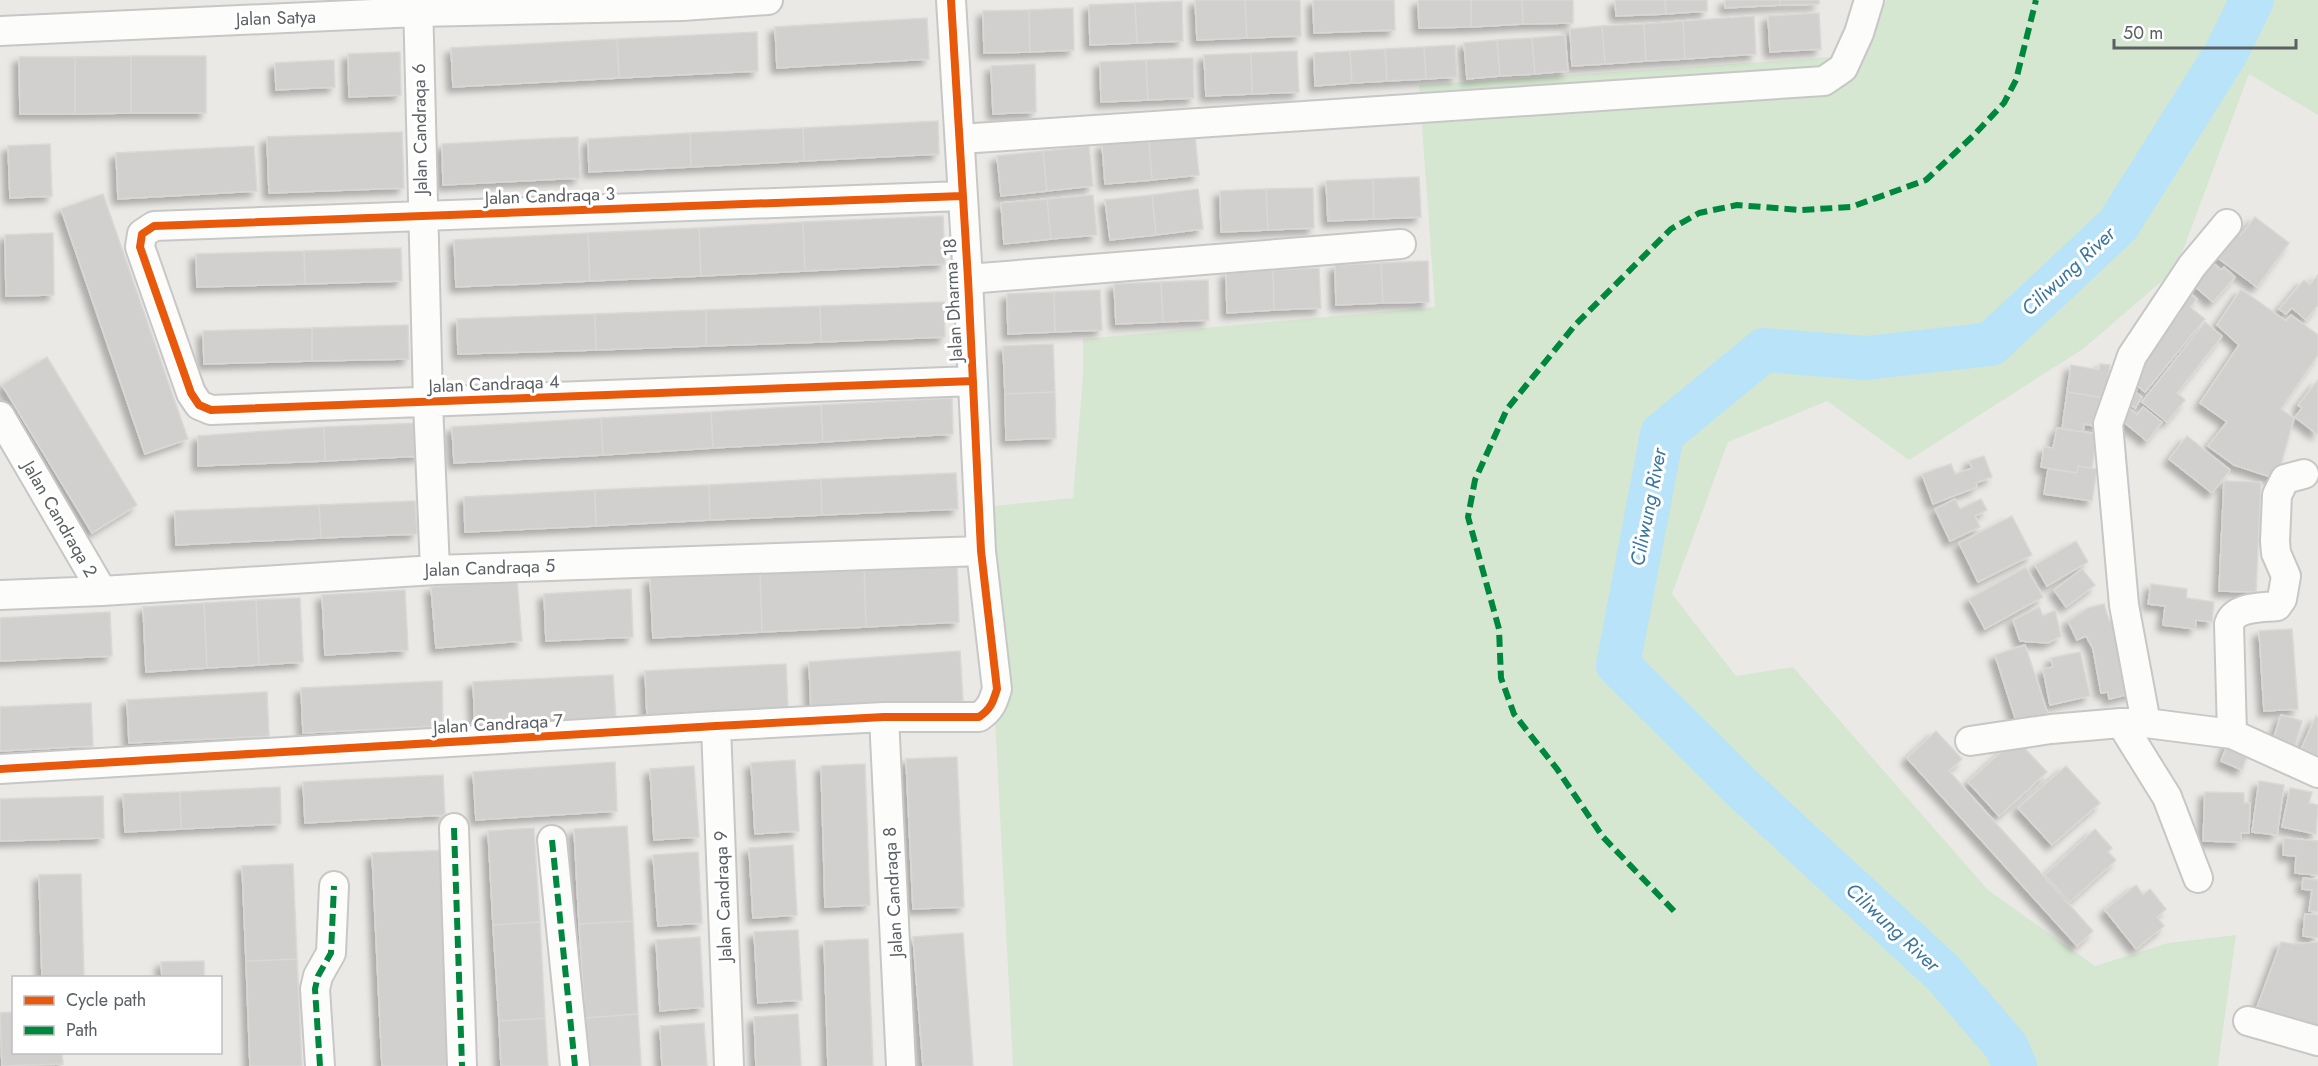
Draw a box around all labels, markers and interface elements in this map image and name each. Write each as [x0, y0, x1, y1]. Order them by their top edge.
street label: Jalan Satya [234, 4, 316, 32]
scale bar [2114, 12, 2296, 50]
text: 50 m [2123, 20, 2163, 46]
street label: Jalan Candraqa 6 [406, 63, 434, 197]
street label: Jalan Candraqa 3 [482, 181, 616, 211]
water label: Ciliwung River [2015, 219, 2123, 323]
street label: Jalan Dharma 18 [937, 238, 969, 364]
street label: Jalan Candraqa 4 [426, 369, 560, 399]
water label: Ciliwung River [1623, 444, 1674, 568]
street label: Jalan Candraqa 2 [15, 454, 104, 582]
street label: Jalan Candraqa 5 [422, 553, 556, 583]
street label: Jalan Candraqa 7 [430, 708, 564, 740]
street label: Jalan Candraqa 8 [877, 826, 909, 960]
street label: Jalan Candraqa 9 [708, 830, 738, 964]
water label: Ciliwung River [1839, 876, 1947, 980]
legend [12, 976, 222, 1054]
text: Cycle path [66, 987, 146, 1013]
text: Path [66, 1017, 98, 1043]

